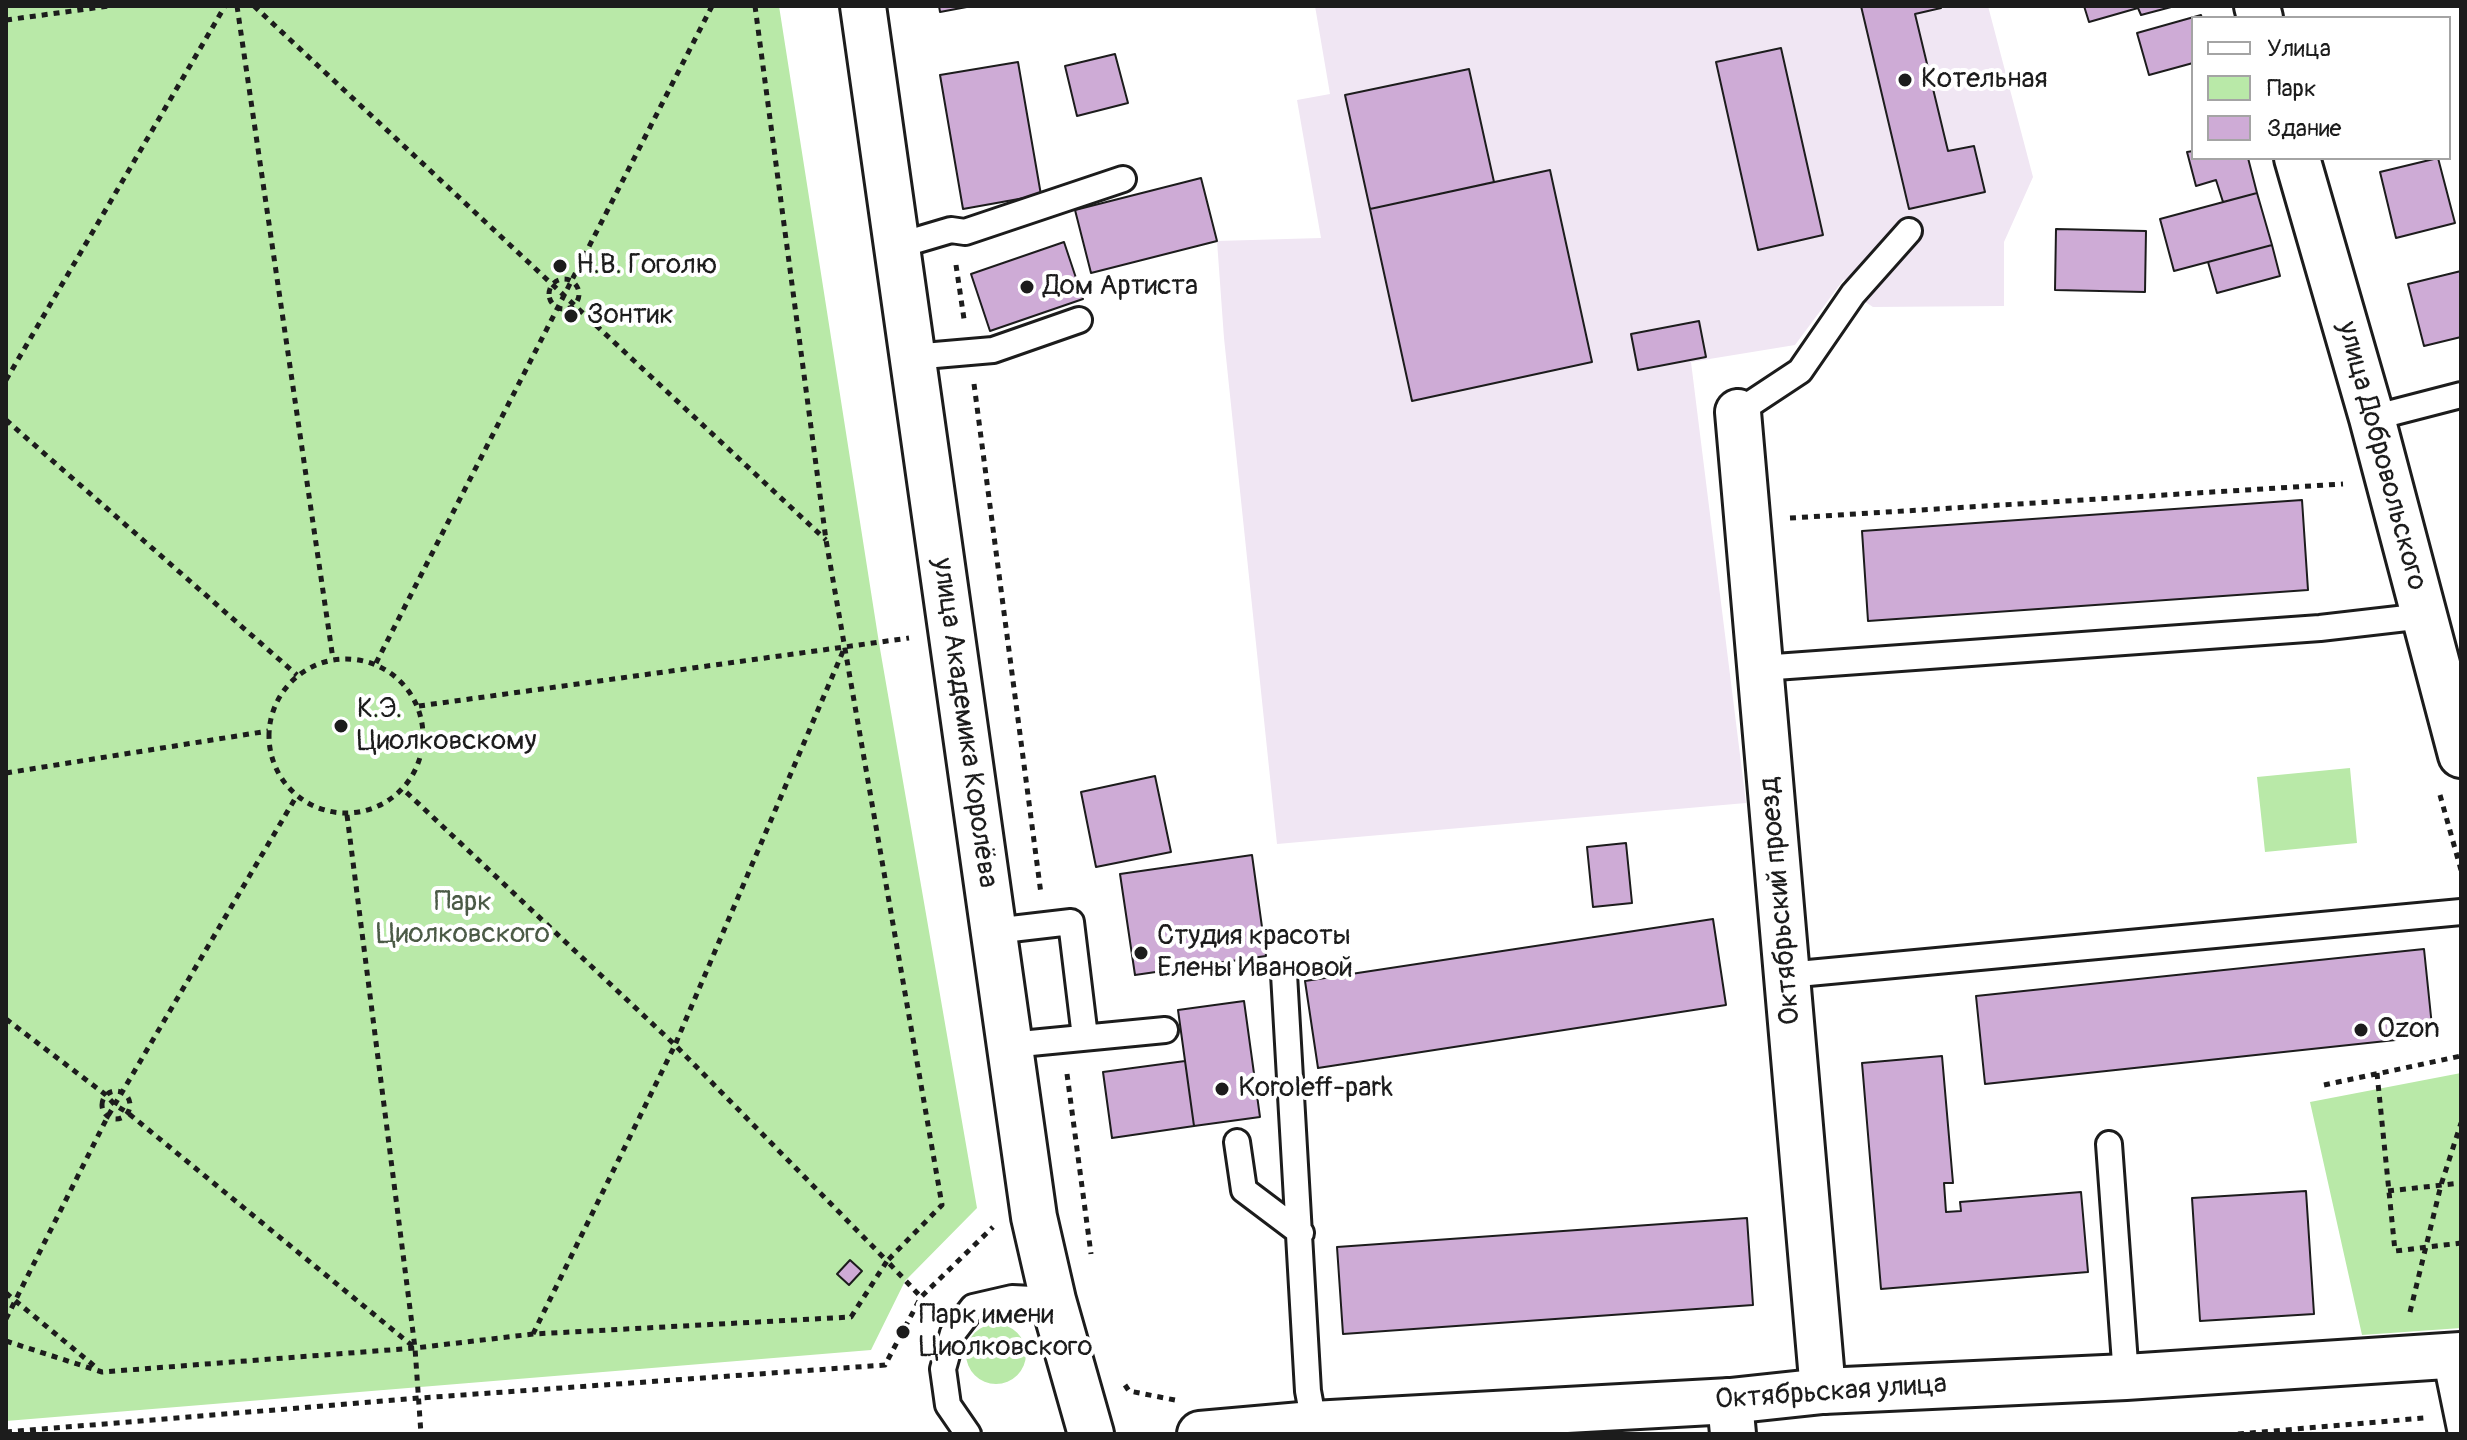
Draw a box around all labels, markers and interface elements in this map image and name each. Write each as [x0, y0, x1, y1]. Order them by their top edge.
legend [2191, 16, 2451, 160]
text: Улица [2267, 34, 2331, 63]
place label: Котельная [1921, 63, 2048, 97]
marker: Котельная [1896, 71, 1914, 89]
text: Парк [2267, 74, 2316, 103]
text: Здание [2267, 114, 2341, 143]
place label: Н.В. Гоголю [576, 249, 717, 283]
marker: Н.В. Гоголю [551, 257, 569, 275]
place label: Дом Артиста [1043, 270, 1198, 304]
marker: Дом Артиста [1018, 278, 1036, 296]
place label: Зонтик [587, 299, 674, 333]
marker: Зонтик [562, 307, 580, 325]
street label: улица Добровольского [2329, 318, 2433, 594]
street label: улица Академика Королёва [924, 556, 1004, 890]
place label: К.Э. Циолковскому [357, 693, 536, 759]
marker: К.Э. Циолковскому [332, 717, 350, 735]
street label: Октябрьский проезд [1753, 776, 1809, 1026]
park label: Парк Циолковского [376, 886, 550, 952]
place label: Студия красоты Елены Ивановой [1157, 920, 1353, 986]
marker: Студия красоты Елены Ивановой [1132, 944, 1150, 962]
place label: Ozon [2377, 1013, 2440, 1047]
marker: Ozon [2352, 1021, 2370, 1039]
place label: Koroleff-park [1238, 1072, 1393, 1106]
marker: Koroleff-park [1213, 1080, 1231, 1098]
place label: Парк имени Циолковского [919, 1299, 1093, 1365]
marker: Парк имени Циолковского [894, 1323, 912, 1341]
street label: Октябрьская улица [1714, 1368, 1948, 1418]

